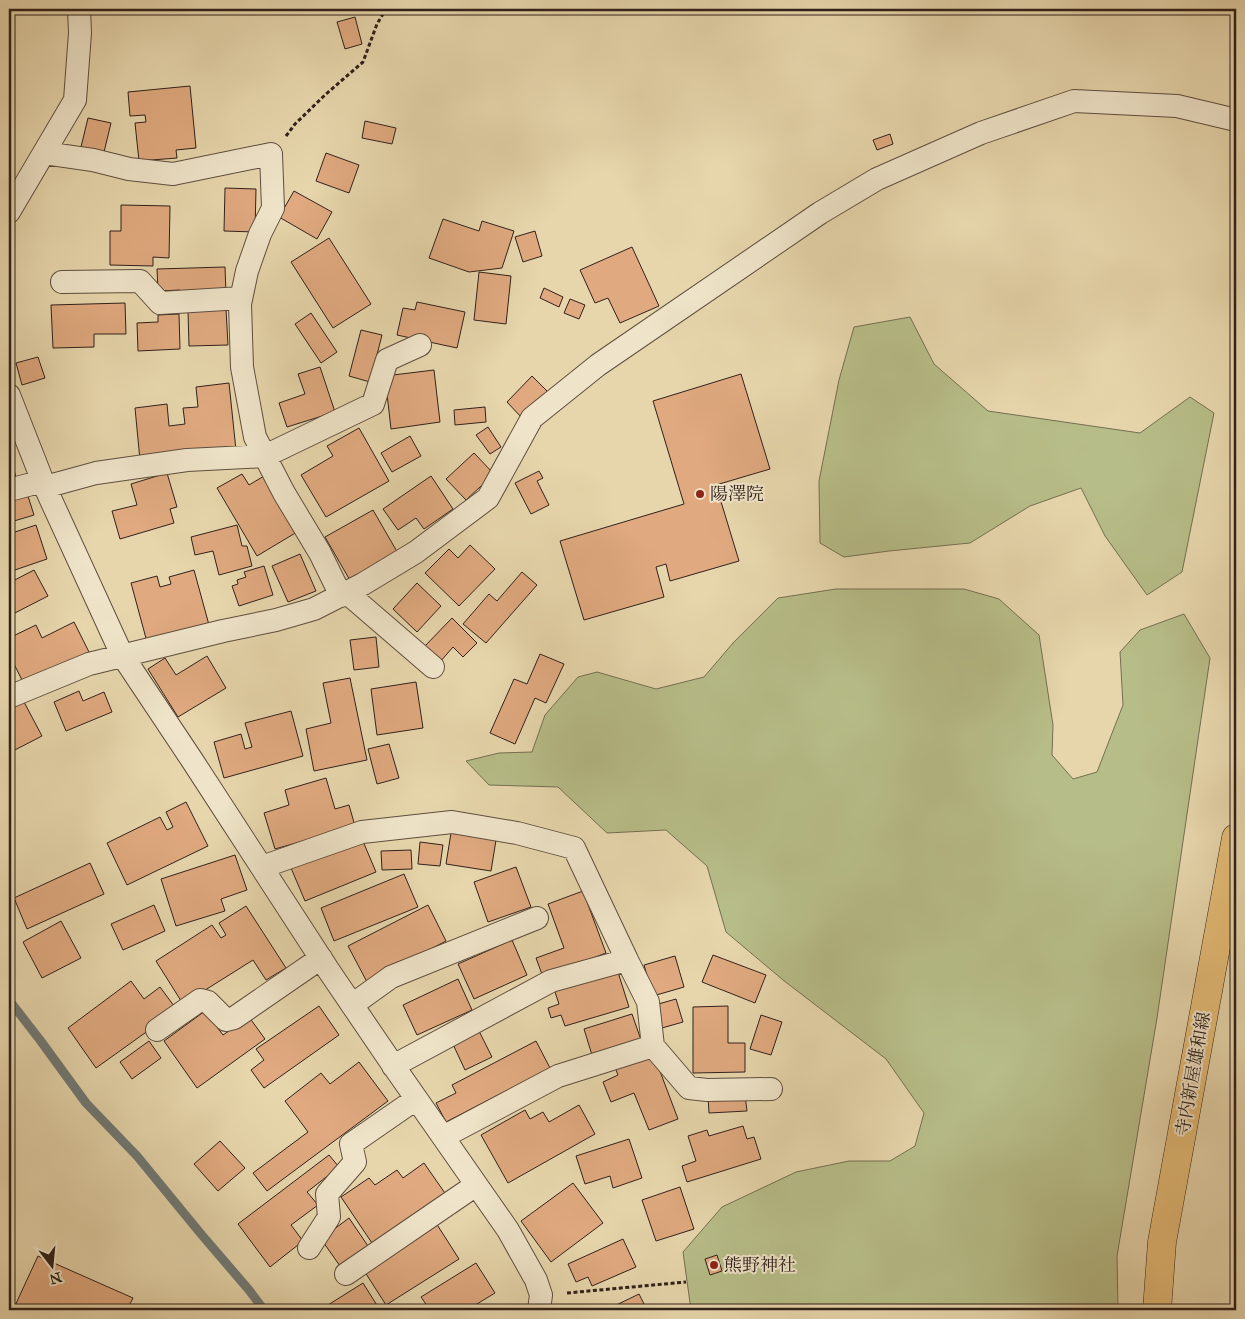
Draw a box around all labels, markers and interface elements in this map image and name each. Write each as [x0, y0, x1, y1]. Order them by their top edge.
place label: 陽澤院 [710, 483, 764, 505]
marker: 陽澤院 [694, 488, 706, 500]
street label: 寺内新屋雄和線 [1171, 1010, 1215, 1138]
north arrow [28, 1242, 78, 1292]
place label: 熊野神社 [724, 1254, 796, 1276]
marker: 熊野神社 [708, 1259, 720, 1271]
text: N [47, 1268, 63, 1288]

